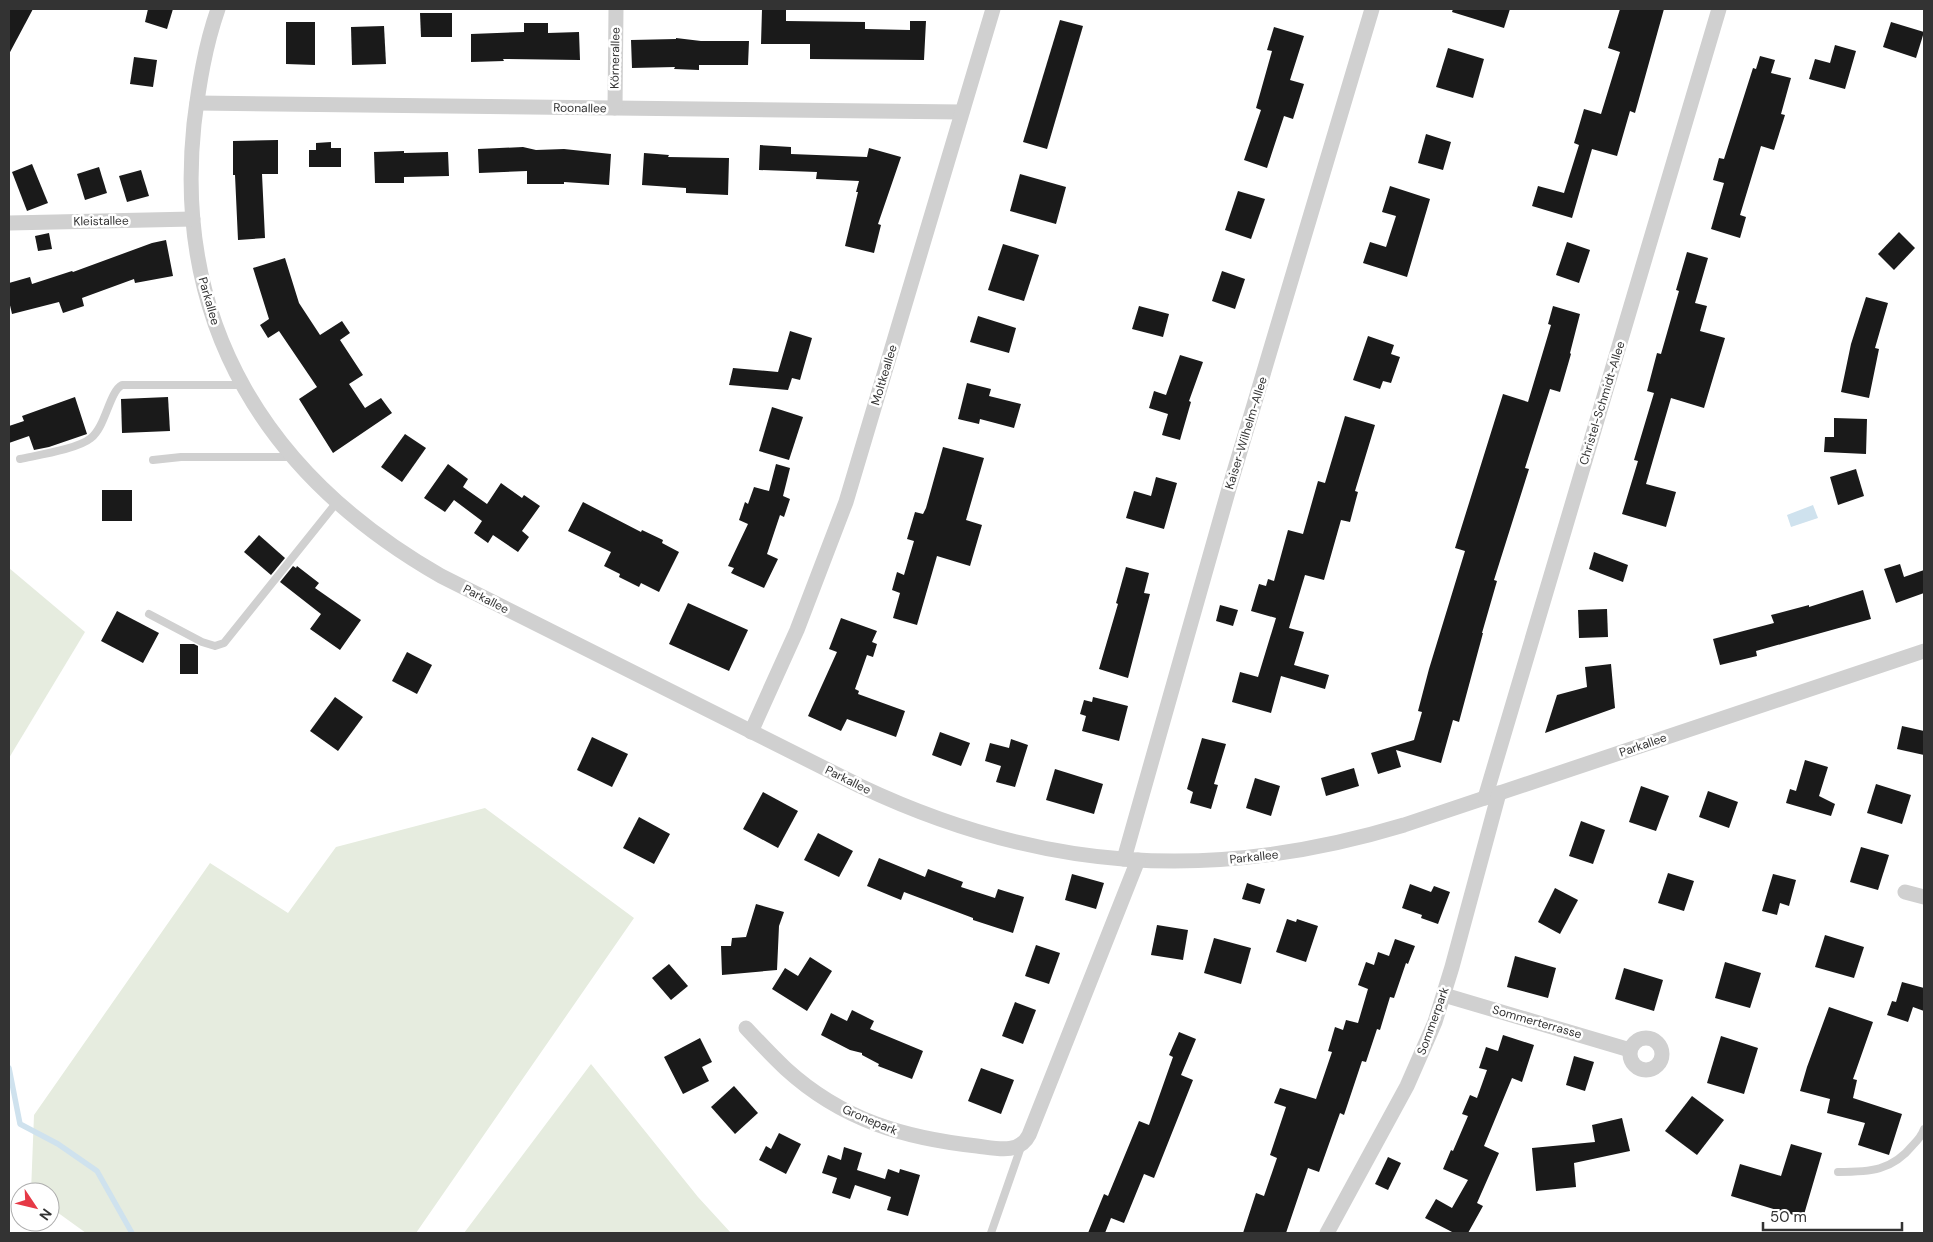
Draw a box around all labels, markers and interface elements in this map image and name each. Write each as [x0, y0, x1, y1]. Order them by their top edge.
street label: Körnerallee [606, 27, 624, 89]
street label: Roonallee [553, 100, 607, 116]
street label: Kleistallee [73, 213, 129, 229]
street label: Parkallee [195, 275, 224, 327]
street label: Christel-Schmidt-Allee [1576, 339, 1629, 467]
street label: Moltkeallee [867, 343, 901, 407]
street label: Kaiser-Wilhelm-Allee [1221, 375, 1271, 491]
street label: Parkallee [460, 581, 512, 617]
street label: Parkallee [1617, 729, 1669, 761]
street label: Parkallee [822, 762, 874, 798]
street label: Parkallee [1229, 846, 1279, 868]
street label: Sommerpark [1413, 985, 1453, 1057]
street label: Sommerterrasse [1490, 1002, 1584, 1042]
street label: Gronepark [840, 1101, 900, 1139]
north arrow [10, 1182, 60, 1232]
scale bar [1763, 1200, 1902, 1232]
text: N [35, 1205, 56, 1224]
text: 50 m [1770, 1207, 1807, 1227]

